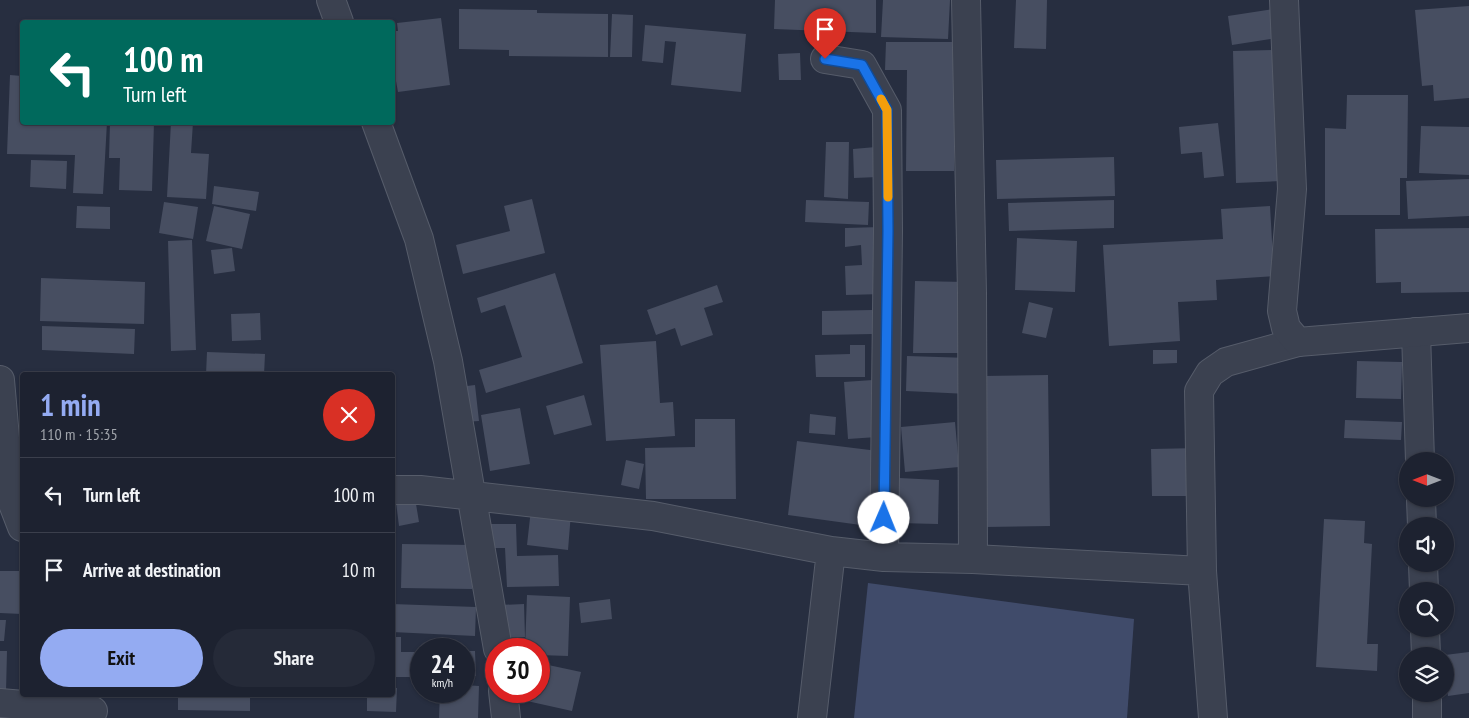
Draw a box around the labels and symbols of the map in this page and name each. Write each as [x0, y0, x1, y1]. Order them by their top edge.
pin [804, 8, 846, 59]
north arrow [1399, 452, 1454, 508]
position arrow [857, 491, 909, 543]
speed limit sign: 30 [485, 638, 550, 703]

